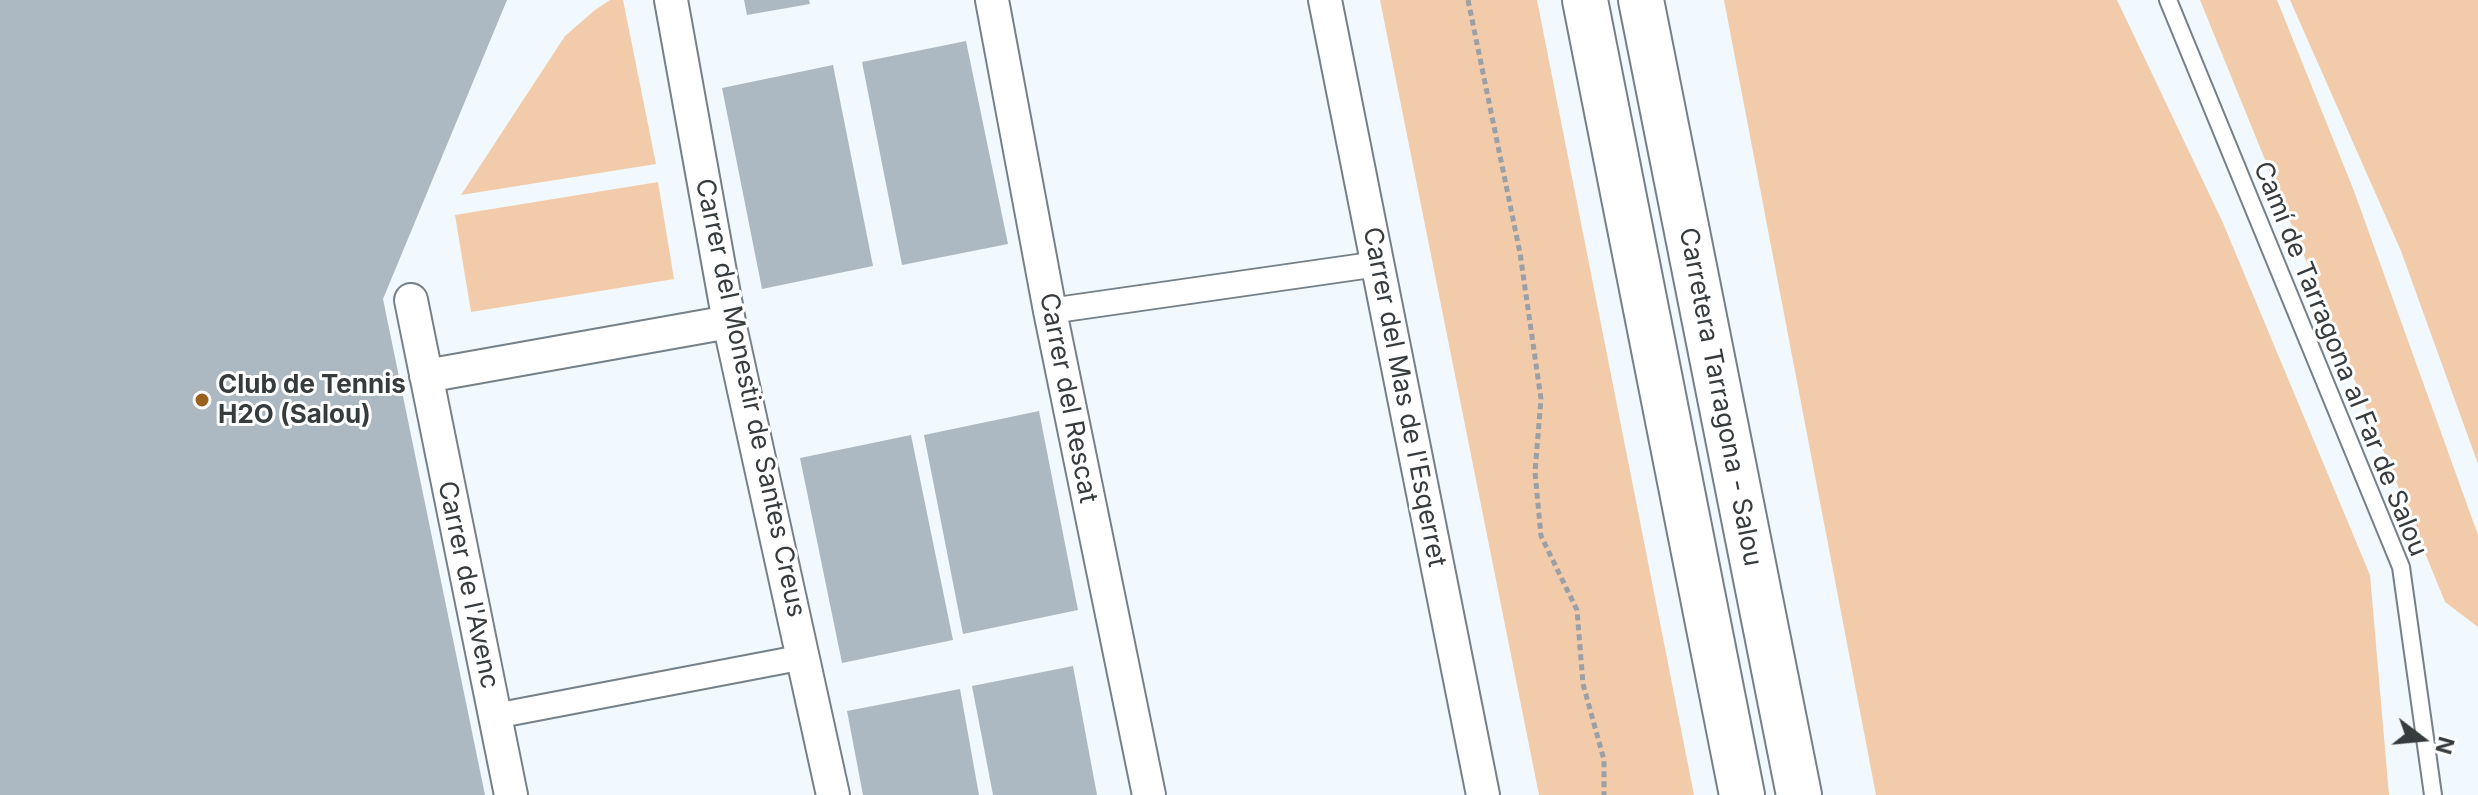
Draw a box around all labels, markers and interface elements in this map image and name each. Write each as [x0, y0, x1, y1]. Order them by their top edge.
street label: Camí de Tarragona al Far de Salou [2246, 157, 2434, 561]
street label: Carrer del Monestir de Santes Creus [688, 176, 812, 620]
street label: Carrer del Mas de l'Esqerret [1356, 225, 1452, 569]
street label: Carretera Tarragona - Salou [1672, 225, 1768, 569]
street label: Carrer del Rescat [1032, 290, 1104, 506]
place label: Club de Tennis H2O (Salou) [218, 369, 406, 430]
marker: Club de Tennis H2O (Salou) [193, 391, 211, 409]
street label: Carrer de l'Avenc [431, 478, 505, 692]
north arrow [2382, 699, 2462, 779]
text: N [2430, 734, 2460, 757]

